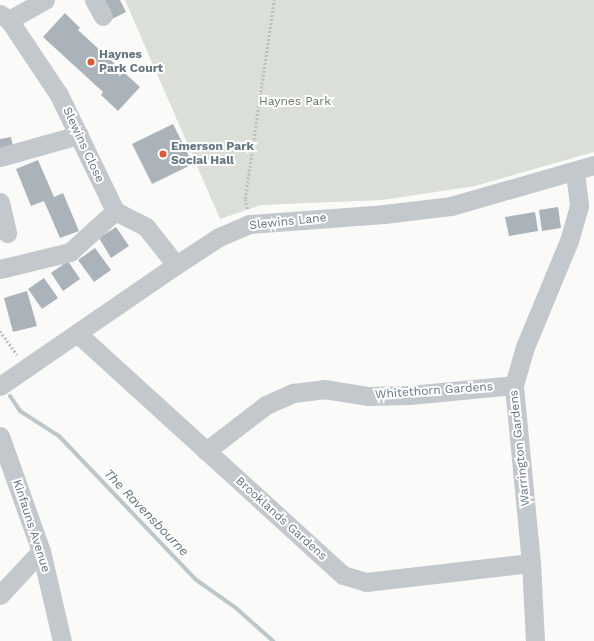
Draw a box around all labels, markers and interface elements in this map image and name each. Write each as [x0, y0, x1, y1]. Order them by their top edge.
place label: Haynes Park Court [99, 48, 163, 76]
marker: Haynes Park Court [86, 57, 96, 67]
park label: Haynes Park [259, 95, 331, 109]
street label: Slewins Close [59, 105, 107, 185]
place label: Emerson Park Social Hall [171, 140, 254, 168]
marker: Emerson Park Social Hall [158, 149, 168, 159]
street label: Slewins Lane [249, 211, 327, 233]
street label: Whitethorn Gardens [374, 380, 494, 402]
street label: Warrington Gardens [507, 389, 533, 507]
water label: The Ravensbourne [100, 466, 192, 560]
street label: Brooklands Gardens [232, 474, 330, 564]
street label: Kinfauns Avenue [9, 478, 53, 574]

